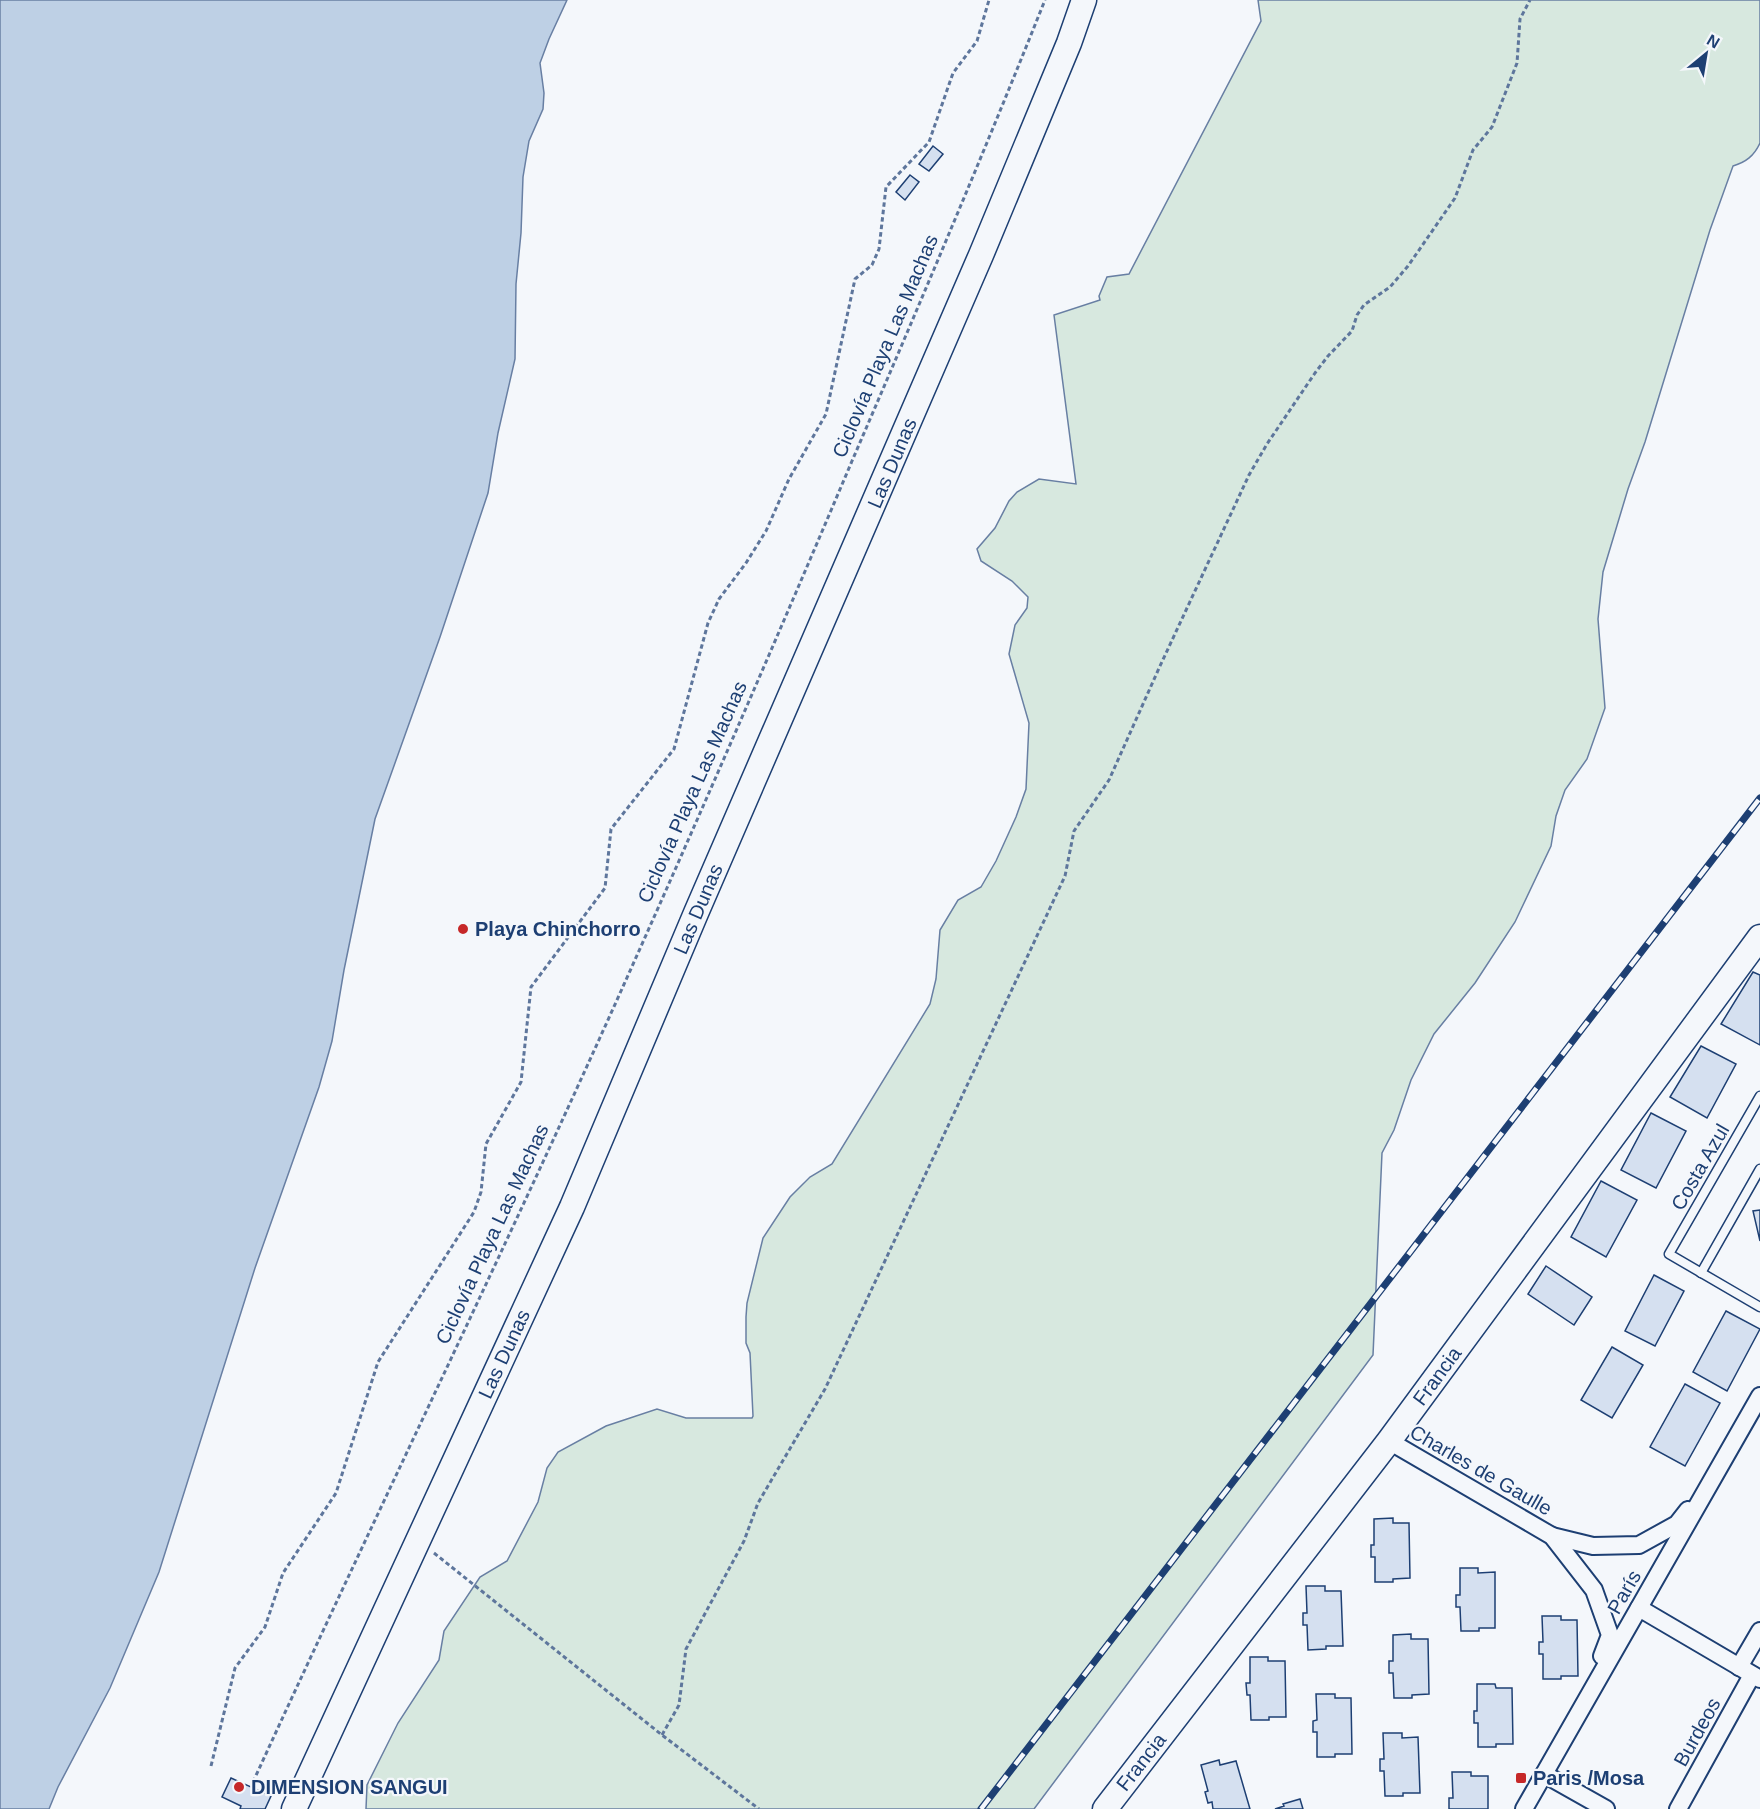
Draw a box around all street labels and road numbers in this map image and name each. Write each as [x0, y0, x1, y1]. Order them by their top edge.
street label: Ciclovía Playa Las Machas [828, 231, 942, 461]
street label: Las Dunas [863, 415, 921, 511]
street label: Ciclovía Playa Las Machas [633, 678, 751, 906]
street label: Las Dunas [669, 861, 727, 957]
street label: Costa Azul [1667, 1120, 1733, 1214]
street label: Ciclovía Playa Las Machas [431, 1121, 553, 1347]
street label: Las Dunas [474, 1306, 534, 1402]
street label: Francia [1408, 1342, 1466, 1409]
street label: Charles de Gaulle [1406, 1420, 1556, 1520]
street label: París [1603, 1566, 1645, 1618]
street label: Burdeos [1669, 1694, 1725, 1770]
street label: Francia [1112, 1728, 1171, 1795]

